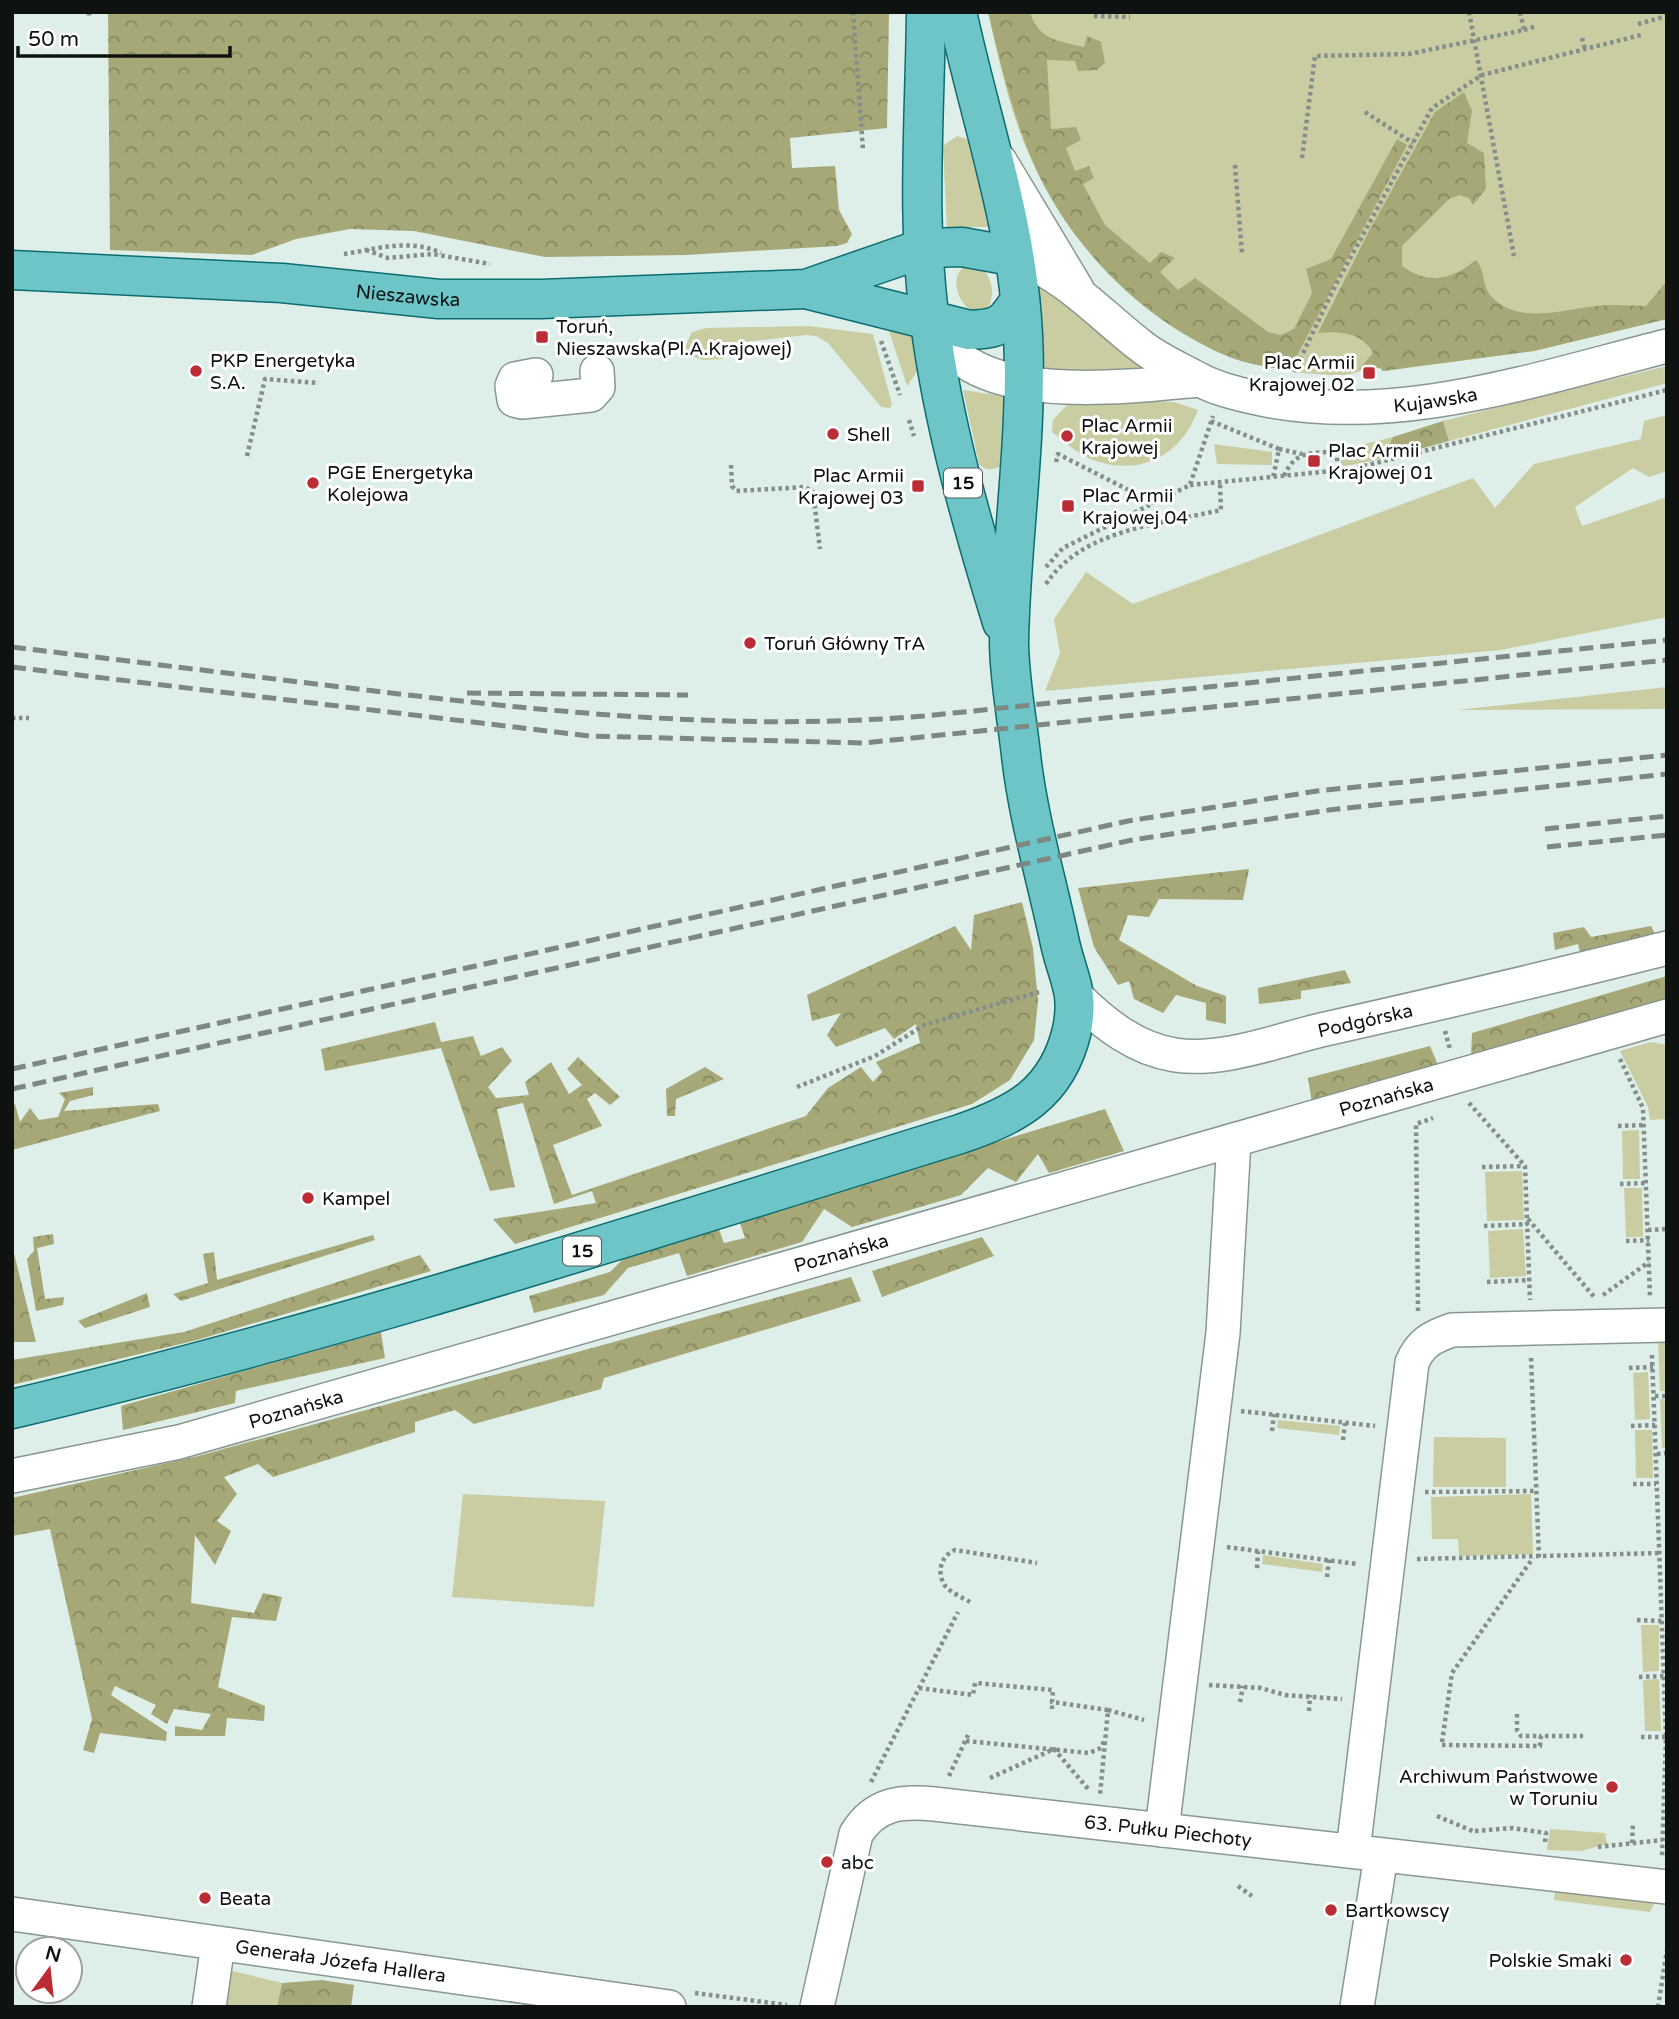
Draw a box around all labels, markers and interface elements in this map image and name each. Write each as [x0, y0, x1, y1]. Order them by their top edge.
scale bar [18, 14, 229, 58]
text: 50 m [28, 27, 79, 52]
street label: Nieszawska [355, 281, 460, 311]
place label: Toruń, Nieszawska(Pl.A.Krajowej) [556, 316, 792, 360]
marker: Toruń, Nieszawska(Pl.A.Krajowej) [534, 329, 550, 345]
place label: PKP Energetyka S.A. [210, 350, 355, 394]
place label: Plac Armii Krajowej 02 [1249, 352, 1355, 396]
marker: PKP Energetyka S.A. [188, 363, 204, 379]
marker: Plac Armii Krajowej 02 [1361, 365, 1377, 381]
street label: Kujawska [1392, 383, 1479, 417]
place label: Plac Armii Krajowej [1081, 415, 1172, 459]
place label: Shell [847, 424, 890, 446]
marker: Shell [825, 426, 841, 442]
marker: Plac Armii Krajowej [1059, 428, 1075, 444]
place label: Plac Armii Krajowej 01 [1328, 440, 1434, 484]
marker: Plac Armii Krajowej 01 [1306, 453, 1322, 469]
place label: PGE Energetyka Kolejowa [327, 462, 473, 506]
place label: Plac Armii Krajowej 03 [798, 465, 904, 509]
road number: 15 [944, 468, 982, 498]
marker: PGE Energetyka Kolejowa [305, 475, 321, 491]
marker: Plac Armii Krajowej 03 [910, 478, 926, 494]
place label: Plac Armii Krajowej 04 [1082, 485, 1188, 529]
marker: Plac Armii Krajowej 04 [1060, 498, 1076, 514]
place label: Toruń Główny TrA [764, 633, 925, 655]
marker: Toruń Główny TrA [742, 635, 758, 651]
street label: Podgórska [1315, 1000, 1415, 1042]
street label: Poznańska [1337, 1073, 1436, 1121]
place label: Kampel [322, 1188, 390, 1210]
marker: Kampel [300, 1190, 316, 1206]
street label: Poznańska [791, 1229, 891, 1277]
road number: 15 [563, 1236, 601, 1266]
street label: Poznańska [246, 1386, 346, 1433]
place label: Archiwum Państwowe w Toruniu [1399, 1766, 1598, 1810]
marker: Archiwum Państwowe w Toruniu [1604, 1779, 1620, 1795]
street label: 63. Pułku Piechoty [1083, 1811, 1253, 1852]
place label: abc [841, 1852, 874, 1874]
marker: abc [819, 1854, 835, 1870]
place label: Beata [219, 1888, 271, 1910]
marker: Beata [197, 1890, 213, 1906]
place label: Bartkowscy [1345, 1900, 1449, 1922]
marker: Bartkowscy [1323, 1902, 1339, 1918]
north arrow [14, 1935, 84, 2005]
street label: Generała Józefa Hallera [234, 1936, 447, 1987]
text: N [43, 1942, 63, 1967]
place label: Polskie Smaki [1489, 1950, 1612, 1972]
marker: Polskie Smaki [1618, 1952, 1634, 1968]

